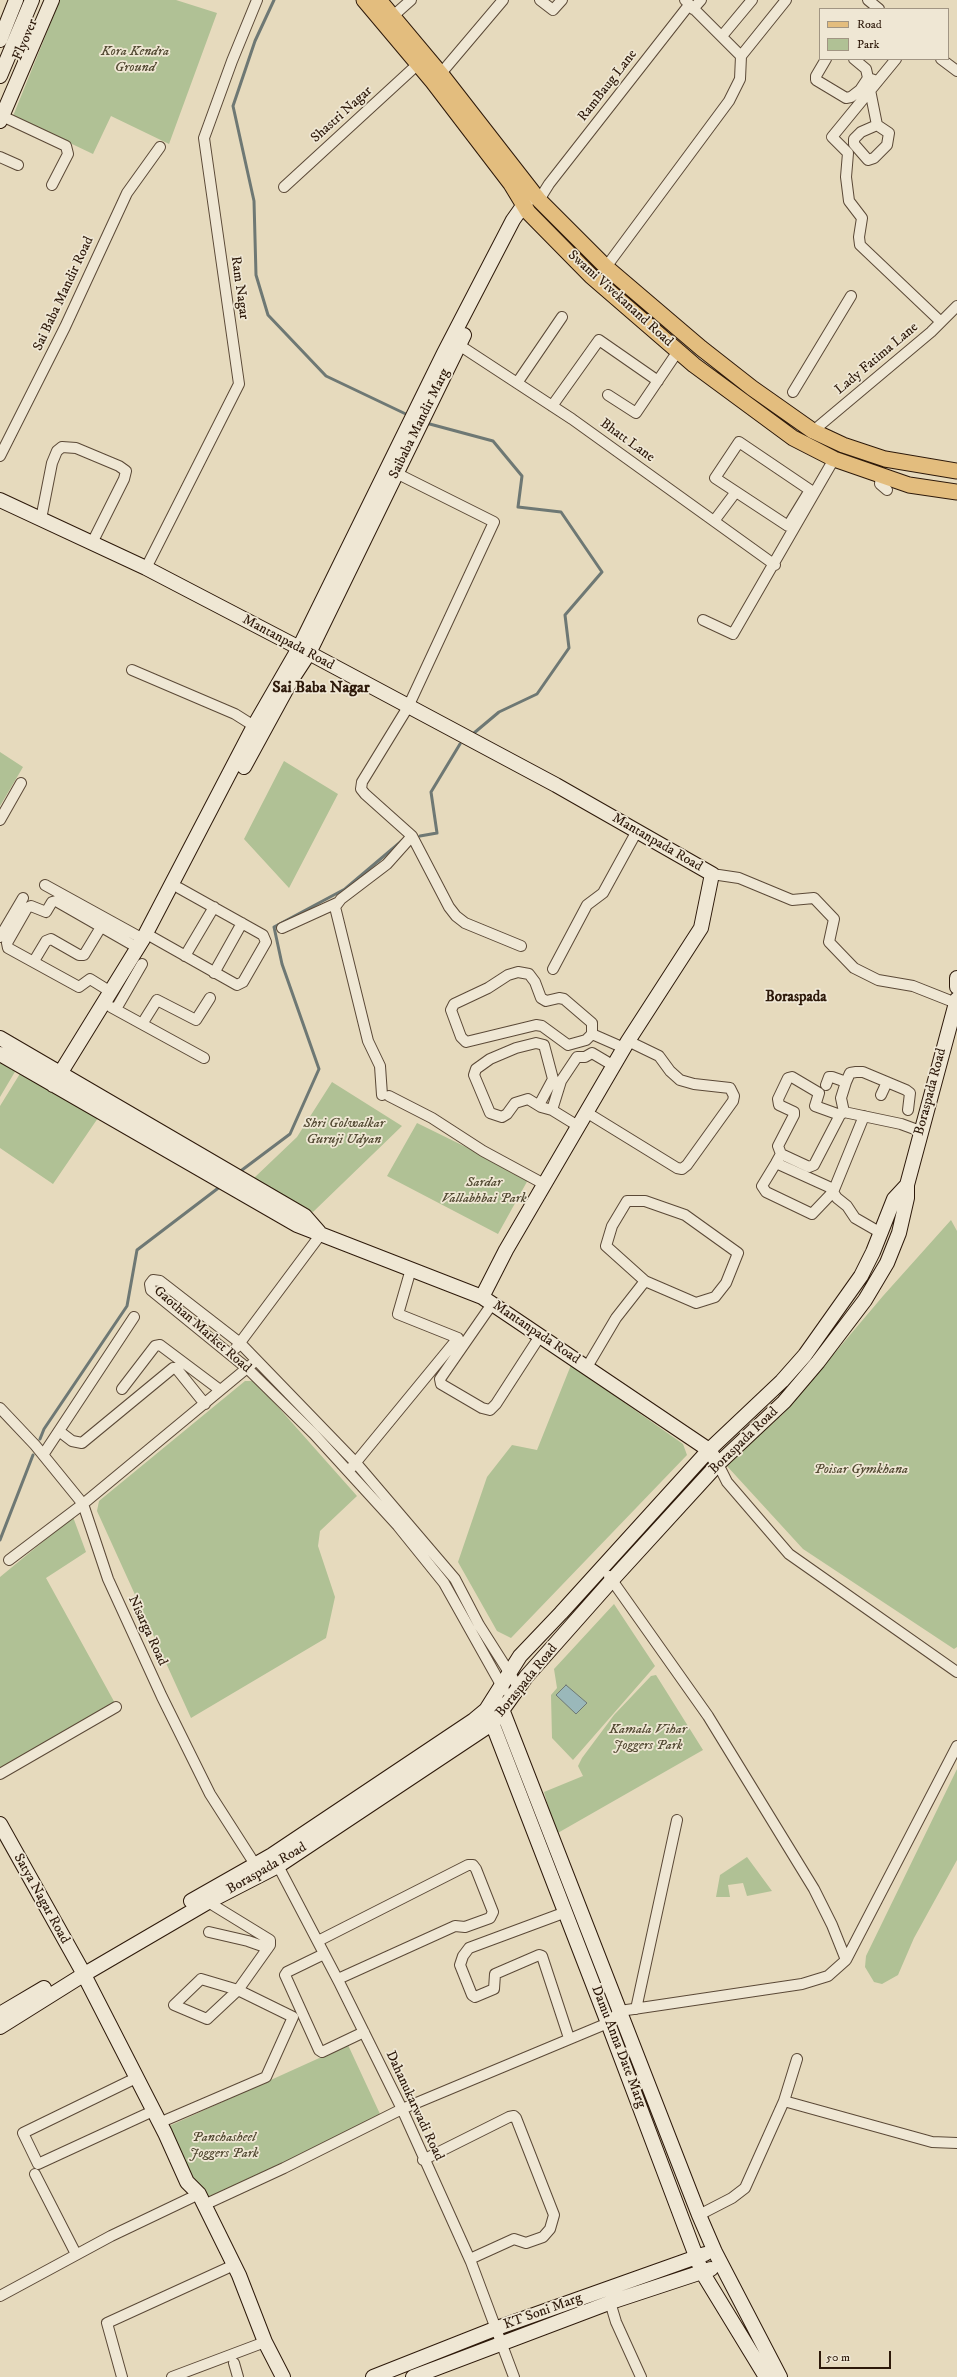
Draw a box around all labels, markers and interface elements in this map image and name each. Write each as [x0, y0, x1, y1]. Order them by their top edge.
legend [819, 8, 949, 60]
street label: Flyover [10, 17, 42, 63]
text: Road [857, 17, 882, 32]
text: Park [857, 37, 879, 52]
park label: Kora Kendra Ground [101, 44, 169, 76]
street label: RamBaug Lane [575, 47, 641, 125]
street label: Shastri Nagar [308, 83, 376, 147]
street label: Sai Baba Mandir Road [30, 234, 98, 354]
street label: Swami Vivekanand Road [564, 247, 676, 351]
street label: Ram Nagar [226, 255, 252, 321]
street label: Lady Fatima Lane [832, 319, 922, 399]
street label: Saibaba Mandir Marg [386, 366, 454, 482]
street label: Bhatt Lane [597, 416, 657, 466]
street label: Mantanpada Road [239, 612, 337, 674]
district label: Sai Baba Nagar [272, 679, 370, 699]
street label: Mantanpada Road [609, 810, 705, 876]
district label: Boraspada [765, 989, 827, 1007]
street label: Boraspada Road [911, 1047, 951, 1137]
park label: Shri Golwalkar Guruji Udyan [303, 1116, 385, 1148]
park label: Sardar Vallabhbai Park [441, 1175, 527, 1208]
street label: Gaothan Market Road [150, 1283, 254, 1377]
street label: Mantanpada Road [489, 1298, 583, 1368]
street label: Boraspada Road [706, 1404, 782, 1478]
park label: Poisar Gymkhana [814, 1462, 908, 1478]
street label: Nisarga Road [123, 1593, 171, 1669]
street label: Boraspada Road [492, 1641, 562, 1721]
park label: Kamala Vihar Joggers Park [609, 1722, 687, 1754]
street label: Boraspada Road [224, 1839, 310, 1899]
street label: Satya Nagar Road [9, 1851, 73, 1947]
street label: Damu Anna Date Marg [587, 1984, 649, 2110]
street label: Dahanukarwadi Road [381, 2048, 447, 2164]
park label: Panchasheel Joggers Park [189, 2130, 259, 2162]
street label: KT Soni Marg [502, 2290, 584, 2334]
scale bar [821, 2343, 893, 2369]
text: 50 m [826, 2350, 850, 2365]

